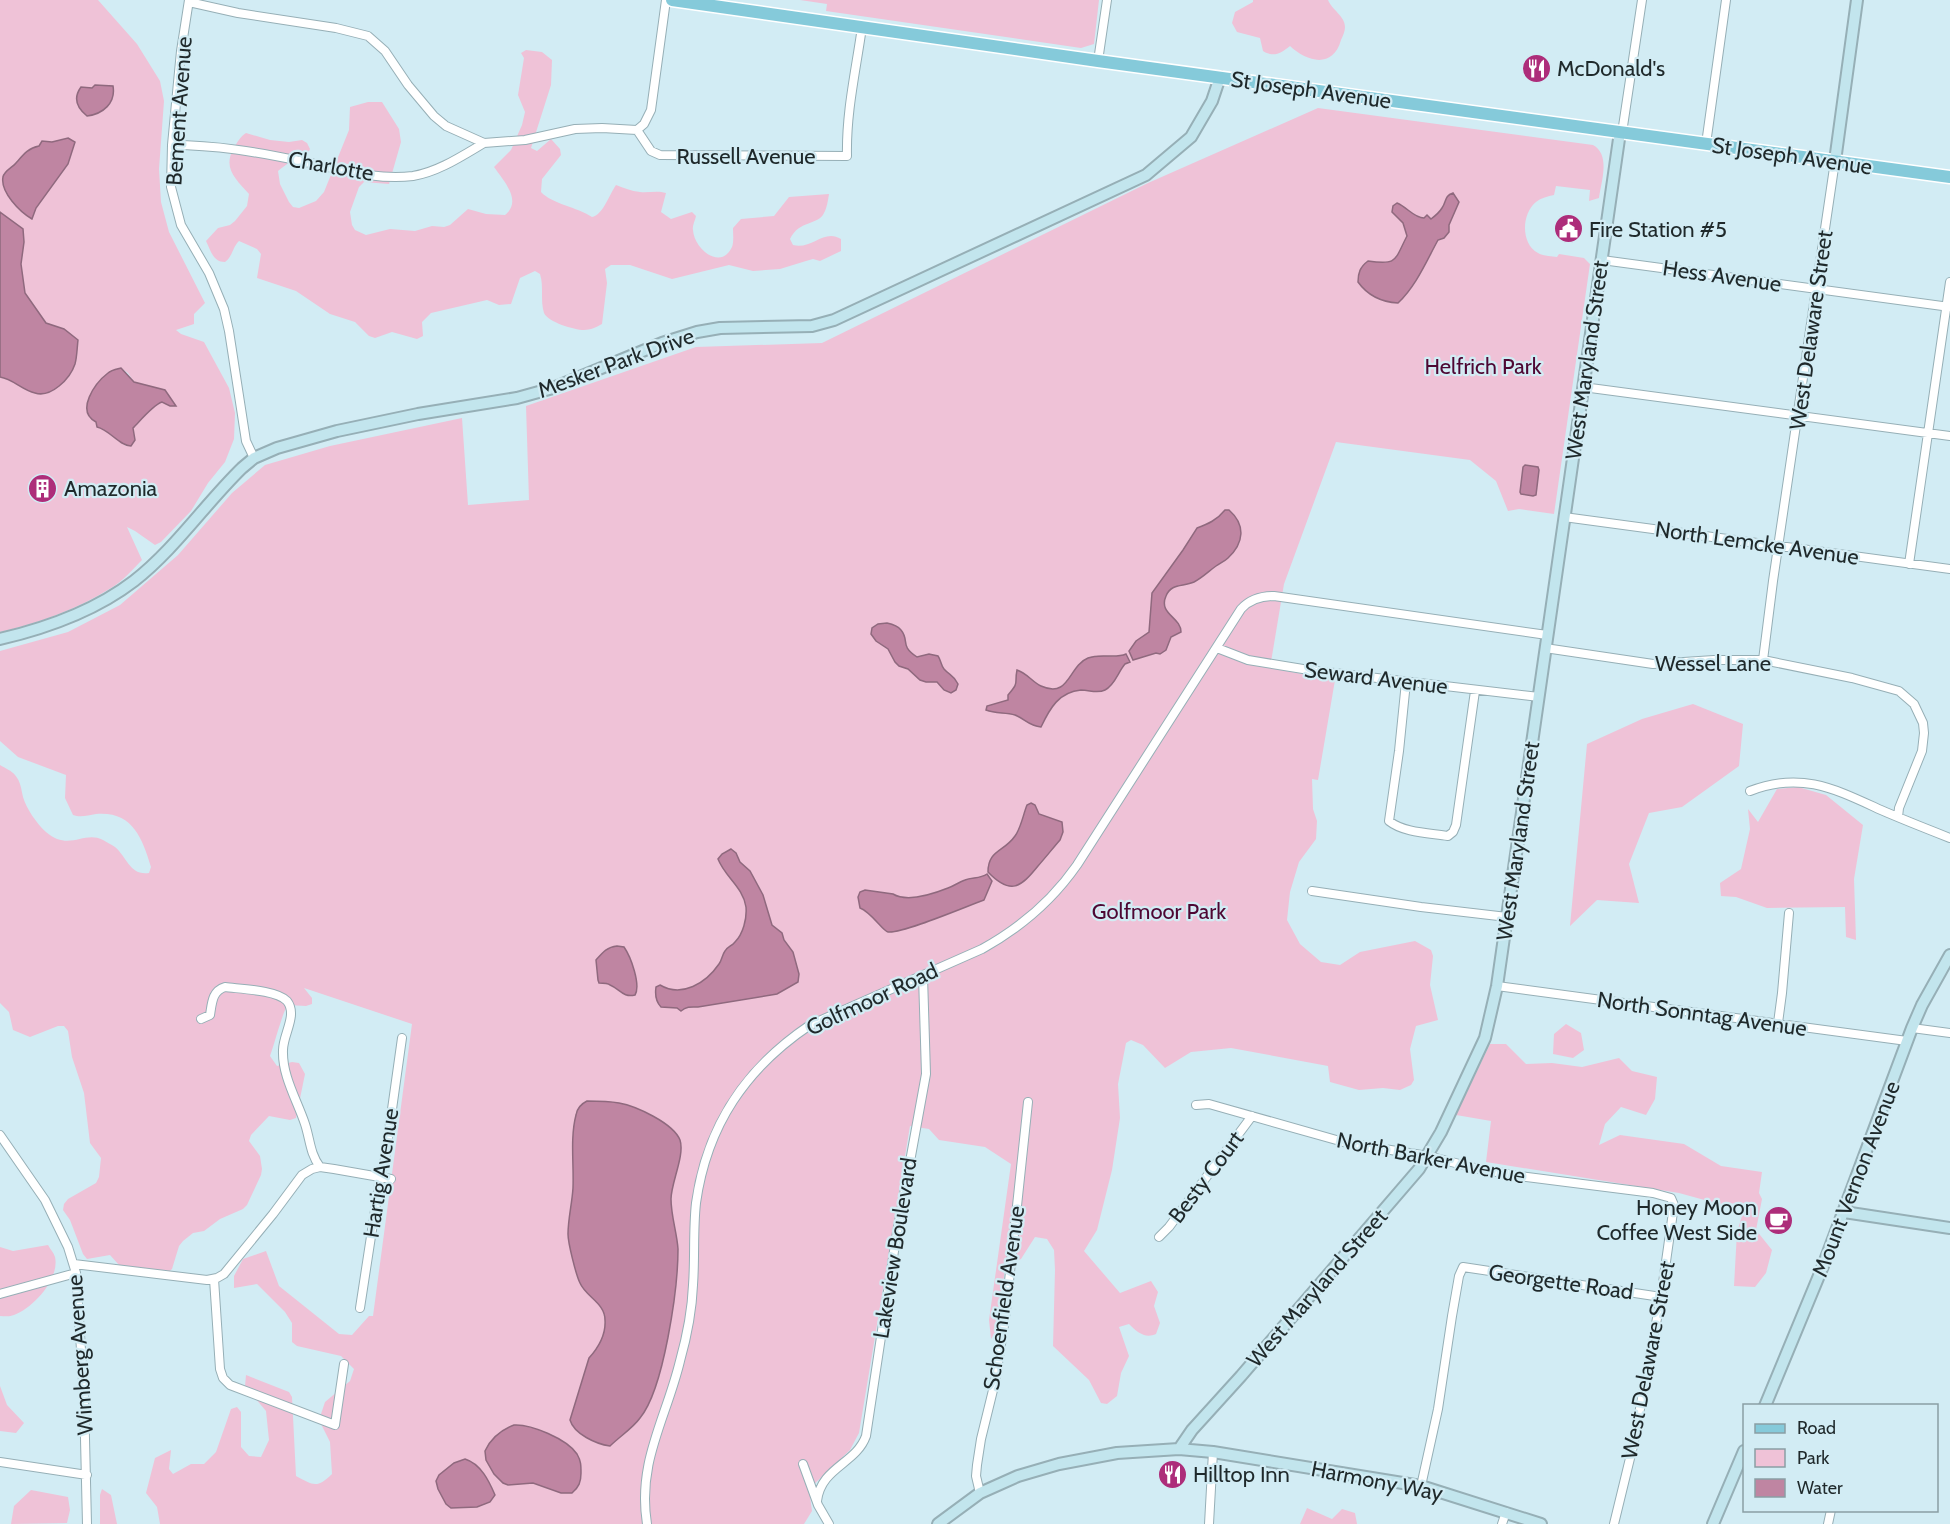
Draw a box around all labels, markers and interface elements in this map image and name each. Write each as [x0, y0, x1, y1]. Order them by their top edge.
street label: Bement Avenue [160, 36, 198, 186]
restaurant icon: McDonald's [1520, 52, 1552, 84]
place label: McDonald's [1557, 55, 1665, 82]
street label: St Joseph Avenue [1229, 65, 1393, 115]
street label: St Joseph Avenue [1710, 131, 1874, 181]
street label: Russell Avenue [676, 143, 816, 170]
street label: Charlotte [286, 145, 376, 187]
public building icon: Fire Station #5 [1552, 213, 1584, 245]
place label: Fire Station #5 [1589, 216, 1727, 243]
street label: West Delaware Street [1784, 228, 1838, 431]
street label: Hess Avenue [1661, 254, 1783, 298]
street label: West Maryland Street [1560, 258, 1614, 461]
street label: Mesker Park Drive [534, 322, 698, 404]
park label: Helfrich Park [1424, 353, 1542, 380]
building icon: Amazonia [27, 472, 59, 504]
place label: Amazonia [64, 475, 158, 502]
street label: North Lemcke Avenue [1654, 515, 1860, 571]
street label: Wessel Lane [1655, 650, 1771, 677]
street label: Seward Avenue [1303, 656, 1449, 700]
street label: West Maryland Street [1491, 739, 1545, 942]
park label: Golfmoor Park [1092, 898, 1226, 925]
street label: Golfmoor Road [802, 957, 942, 1041]
street label: North Sonntag Avenue [1595, 986, 1809, 1042]
street label: Mount Vernon Avenue [1806, 1077, 1906, 1281]
street label: Hartig Avenue [357, 1106, 405, 1240]
street label: Besty Court [1163, 1125, 1250, 1228]
street label: North Barker Avenue [1334, 1126, 1528, 1190]
street label: Lakeview Boulevard [867, 1156, 923, 1340]
place label: Honey Moon Coffee West Side [1596, 1194, 1757, 1246]
street label: West Maryland Street [1241, 1203, 1393, 1373]
street label: Schoenfield Avenue [978, 1204, 1030, 1392]
cafe icon: Honey Moon Coffee West Side [1762, 1204, 1794, 1236]
street label: Georgette Road [1487, 1258, 1635, 1306]
street label: West Delaware Street [1616, 1258, 1681, 1461]
street label: Wimberg Avenue [61, 1274, 99, 1436]
legend [1743, 1404, 1938, 1512]
text: Road [1797, 1417, 1836, 1439]
text: Park [1797, 1447, 1830, 1469]
street label: Harmony Way [1309, 1455, 1445, 1507]
restaurant icon: Hilltop Inn [1156, 1458, 1188, 1490]
place label: Hilltop Inn [1193, 1461, 1290, 1488]
text: Water [1797, 1477, 1843, 1499]

